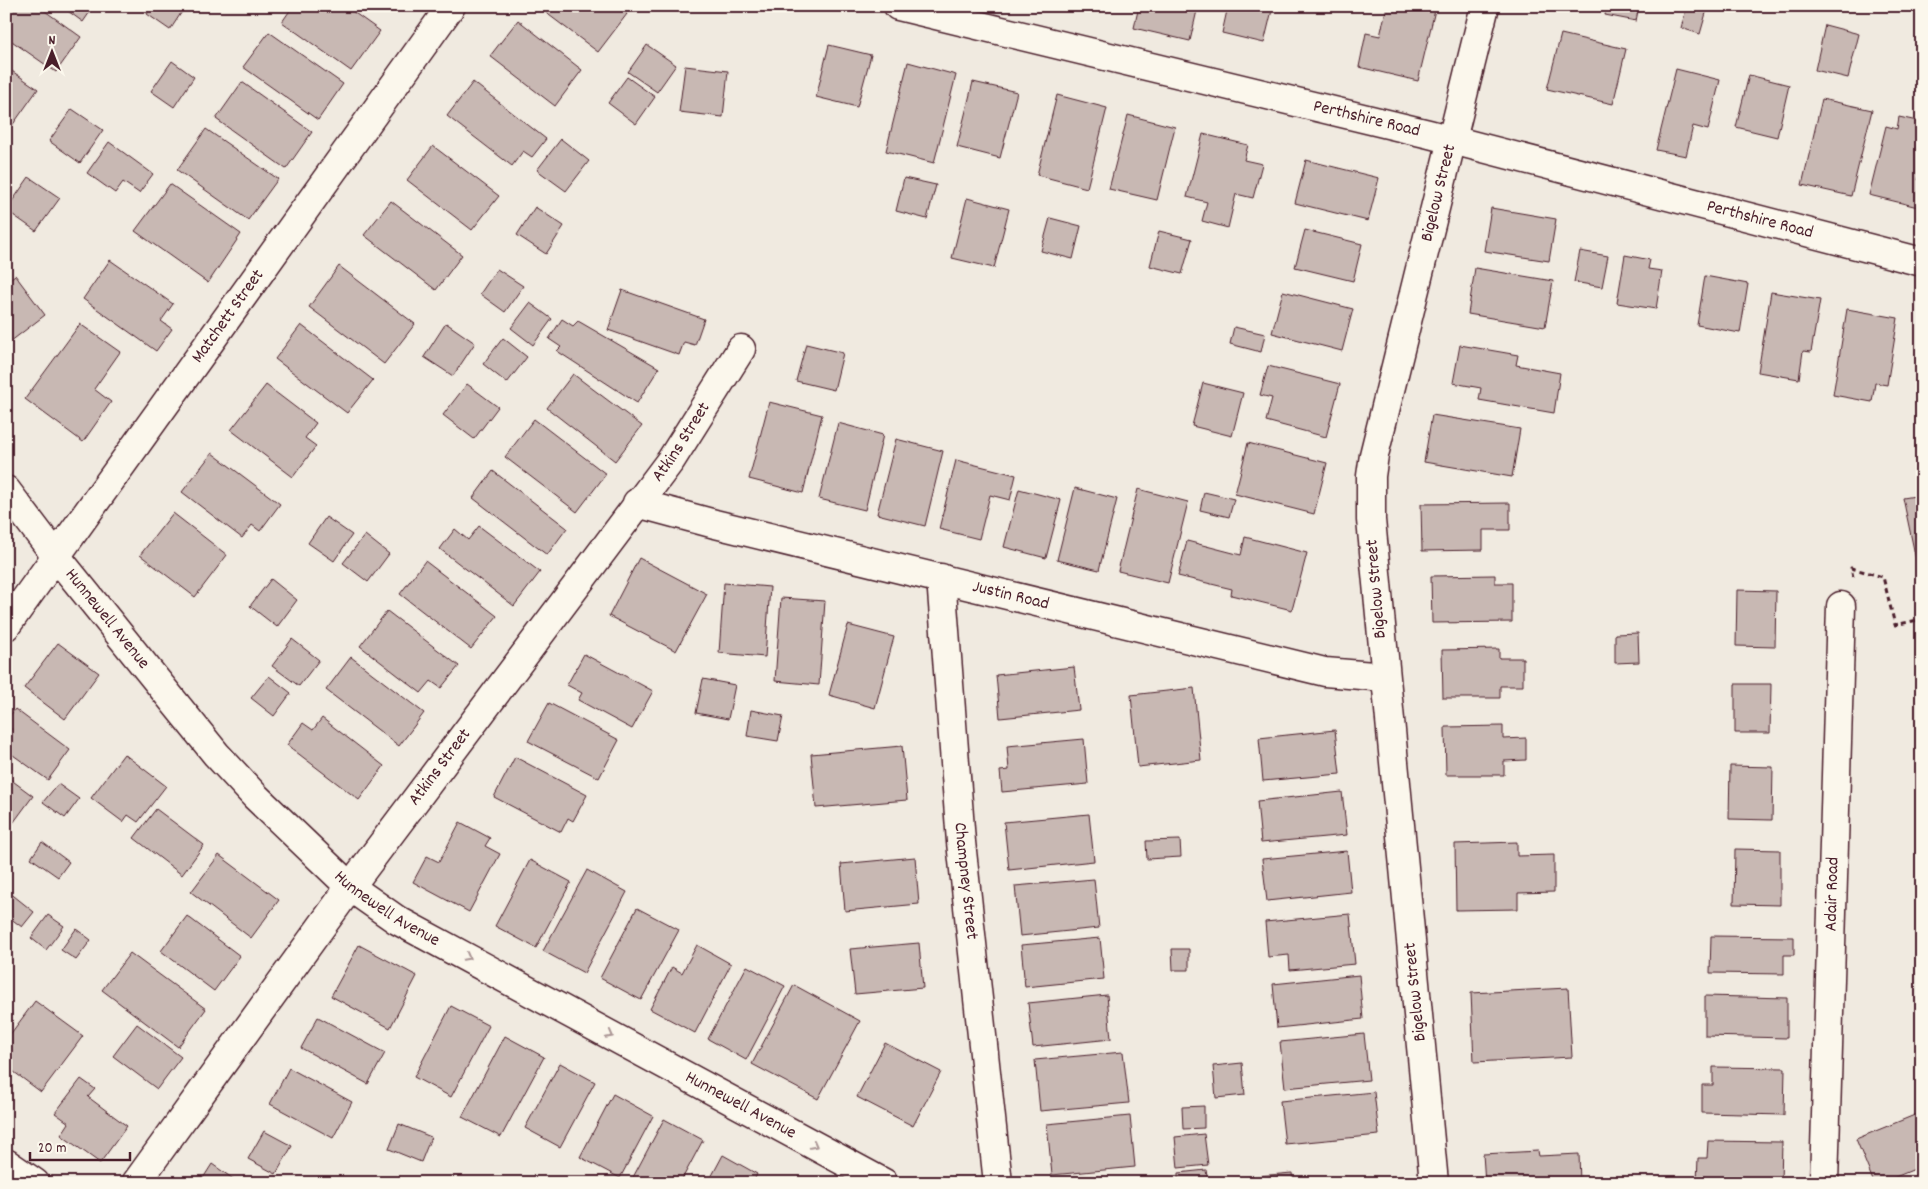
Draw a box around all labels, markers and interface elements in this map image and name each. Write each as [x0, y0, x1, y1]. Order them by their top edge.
north arrow [28, 28, 78, 78]
text: N [49, 31, 56, 51]
street label: Perthshire Road [1311, 94, 1423, 144]
street label: Bigelow Street [1415, 141, 1463, 244]
street label: Perthshire Road [1704, 194, 1816, 246]
street label: Matchett Street [186, 264, 271, 369]
street label: Atkins Street [646, 397, 717, 487]
street label: Bigelow Street [1360, 538, 1394, 640]
street label: Hunnewell Avenue [59, 563, 155, 675]
street label: Justin Road [970, 574, 1052, 617]
street label: Atkins Street [403, 723, 478, 811]
street label: Champney Street [947, 821, 984, 941]
street label: Adair Road [1819, 856, 1846, 932]
street label: Hunnewell Avenue [328, 865, 444, 953]
street label: Bigelow Street [1398, 941, 1434, 1043]
one-way arrow [461, 951, 470, 961]
one-way arrow [604, 1028, 613, 1038]
street label: Hunnewell Avenue [680, 1065, 801, 1146]
scale bar [30, 1129, 130, 1161]
text: 20 m [38, 1138, 66, 1160]
one-way arrow [809, 1139, 818, 1149]

